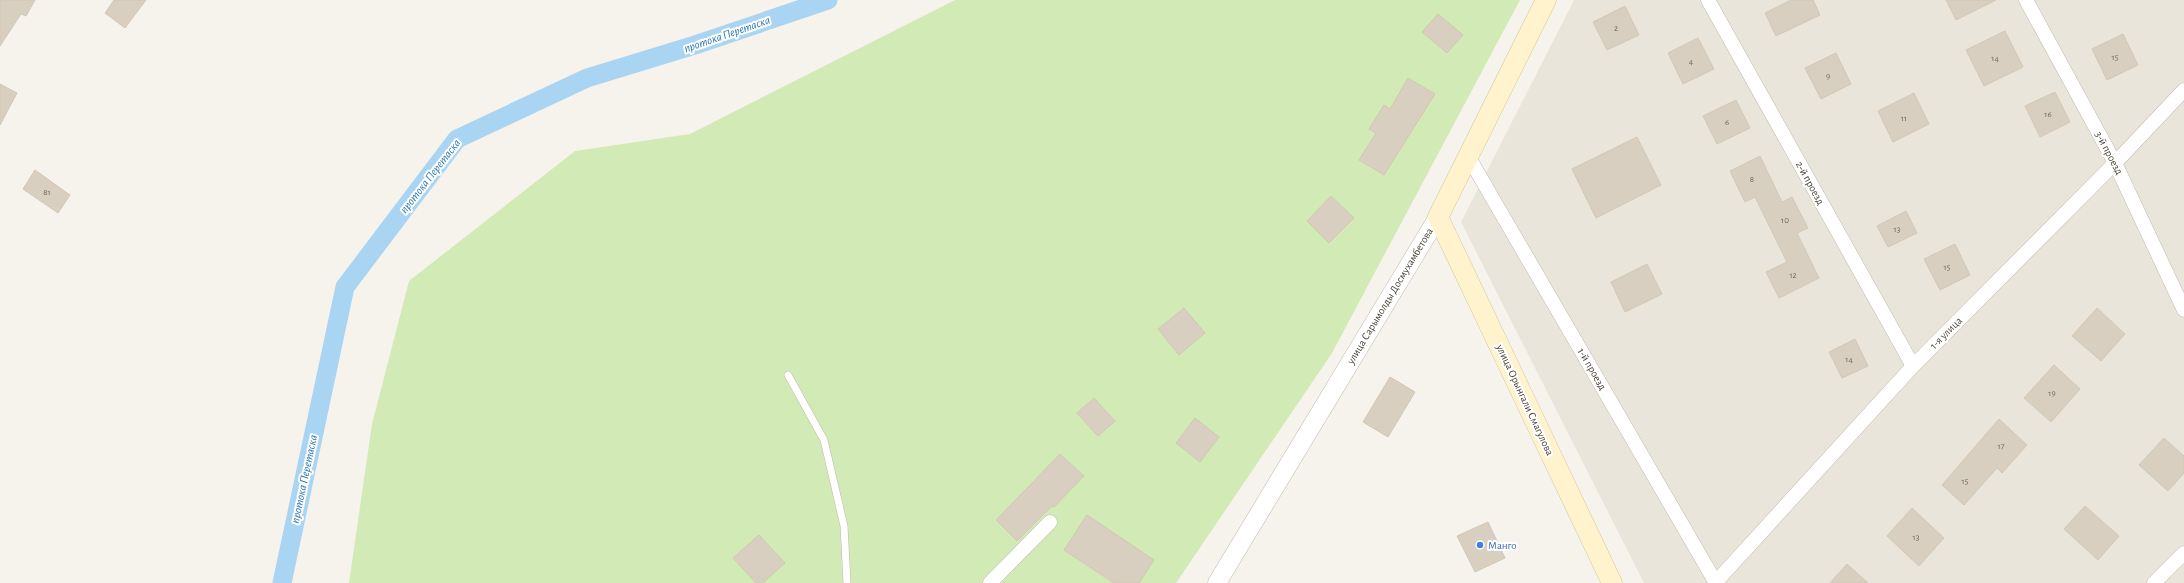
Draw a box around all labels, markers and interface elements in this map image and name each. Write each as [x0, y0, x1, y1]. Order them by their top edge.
water label: протока Перетаска [682, 14, 772, 55]
house number: 2 [1614, 24, 1618, 33]
house number: 15 [2112, 53, 2119, 62]
house number: 14 [1991, 54, 1999, 63]
house number: 4 [1689, 57, 1694, 66]
house number: 9 [1826, 72, 1830, 81]
house number: 16 [2044, 110, 2052, 119]
house number: 11 [1901, 114, 1907, 123]
house number: 6 [1725, 118, 1729, 127]
street label: 3-й проезд [2093, 130, 2125, 177]
water label: протока Перетаска [398, 137, 463, 216]
street label: 2-й проезд [1794, 159, 1827, 207]
house number: 8 [1750, 175, 1754, 184]
house number: 81 [43, 188, 51, 197]
house number: 10 [1781, 216, 1789, 225]
house number: 13 [1894, 225, 1901, 234]
street label: улица Сарымолды Досмухамбетова [1344, 226, 1435, 367]
house number: 15 [1944, 263, 1951, 272]
house number: 12 [1789, 271, 1797, 280]
street label: 1-я улица [1928, 315, 1964, 351]
street label: улица Орынгали Смагулова [1494, 342, 1556, 457]
street label: 1-й проезд [1576, 346, 1609, 392]
house number: 14 [1845, 355, 1853, 364]
house number: 19 [2048, 389, 2056, 398]
water label: протока Перетаска [289, 434, 320, 525]
house number: 17 [1998, 442, 2005, 451]
house number: 15 [1962, 477, 1969, 486]
house number: 13 [1913, 533, 1920, 542]
marker: Манго [1475, 540, 1485, 550]
place label: Манго [1488, 540, 1517, 551]

